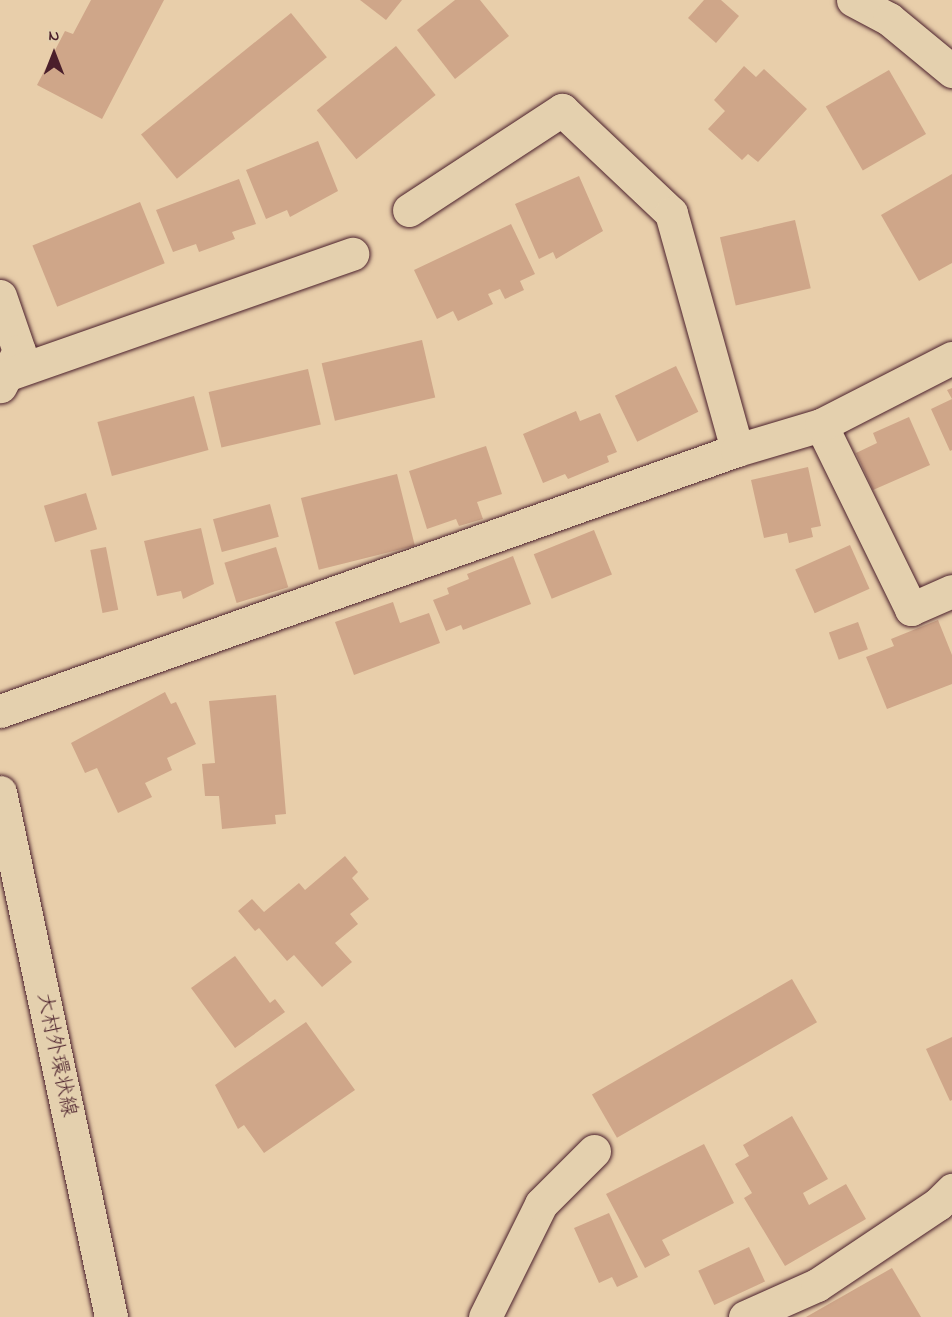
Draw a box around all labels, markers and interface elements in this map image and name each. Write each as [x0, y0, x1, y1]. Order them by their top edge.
north arrow [24, 24, 84, 84]
text: N [49, 24, 59, 48]
street label: 大村外環状線 [31, 991, 81, 1119]

